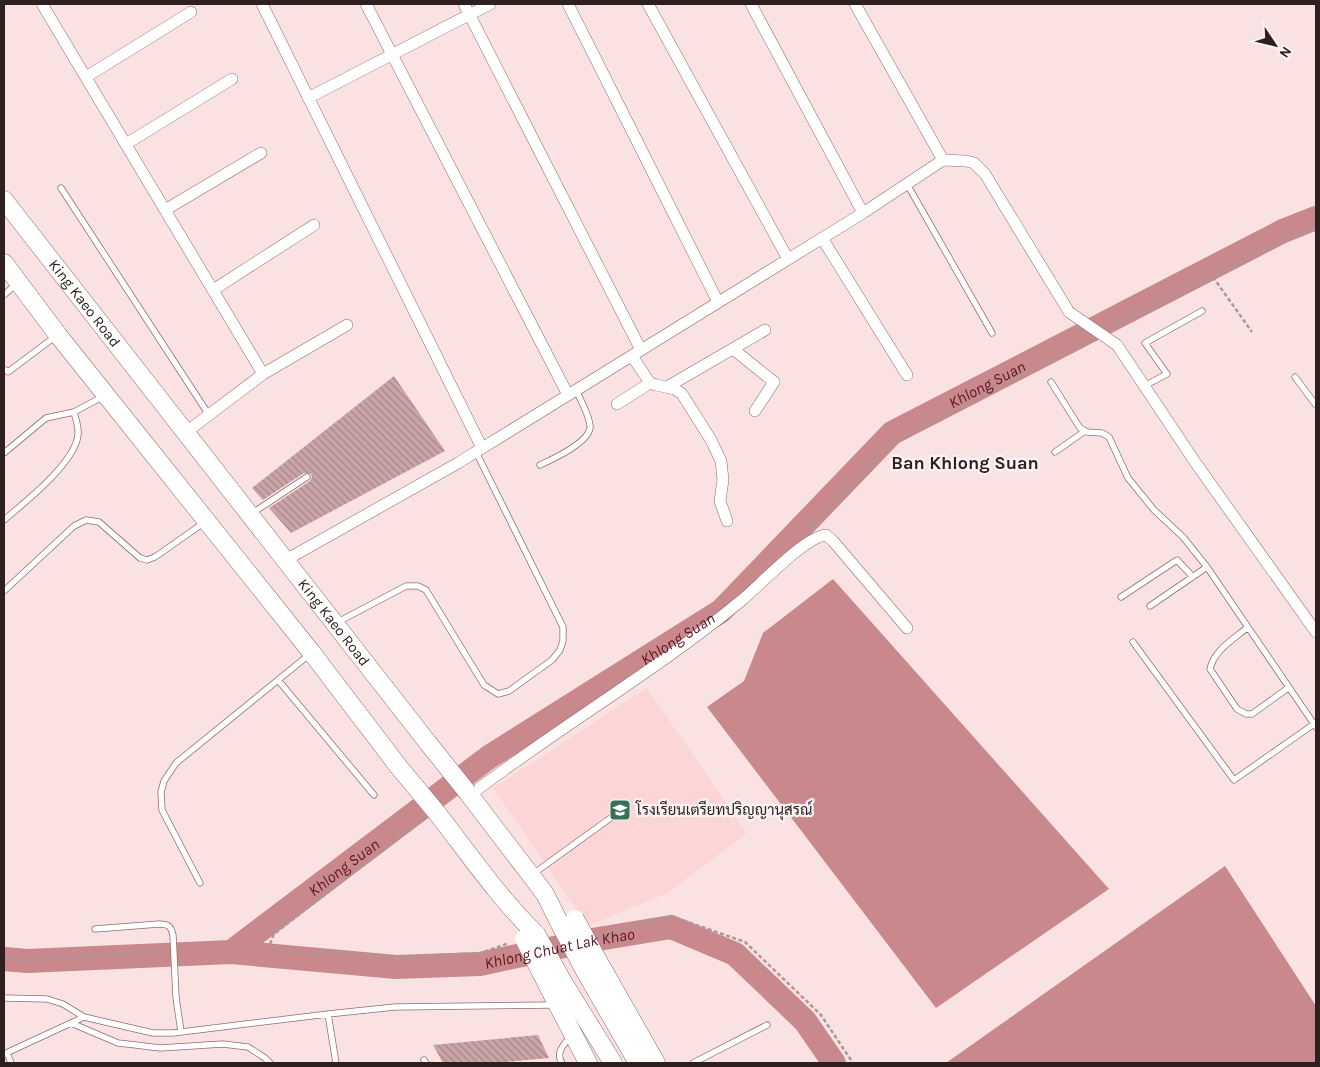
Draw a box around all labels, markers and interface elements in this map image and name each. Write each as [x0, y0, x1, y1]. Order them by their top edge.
north arrow [1250, 20, 1300, 70]
text: N [1275, 43, 1295, 61]
street label: King Kaeo Road [45, 256, 124, 351]
water label: Khlong Suan [945, 356, 1028, 412]
district label: Ban Khlong Suan [891, 452, 1039, 474]
street label: King Kaeo Road [294, 575, 374, 670]
water label: Khlong Suan [637, 608, 718, 669]
school or university icon: โรงเรียนเตรียทปริญญานุสรณ์ [608, 798, 632, 822]
place label: โรงเรียนเตรียทปริญญานุสรณ์ [635, 800, 813, 821]
water label: Khlong Suan [304, 834, 383, 900]
water label: Khlong Chuat Lak Khao [483, 924, 636, 972]

